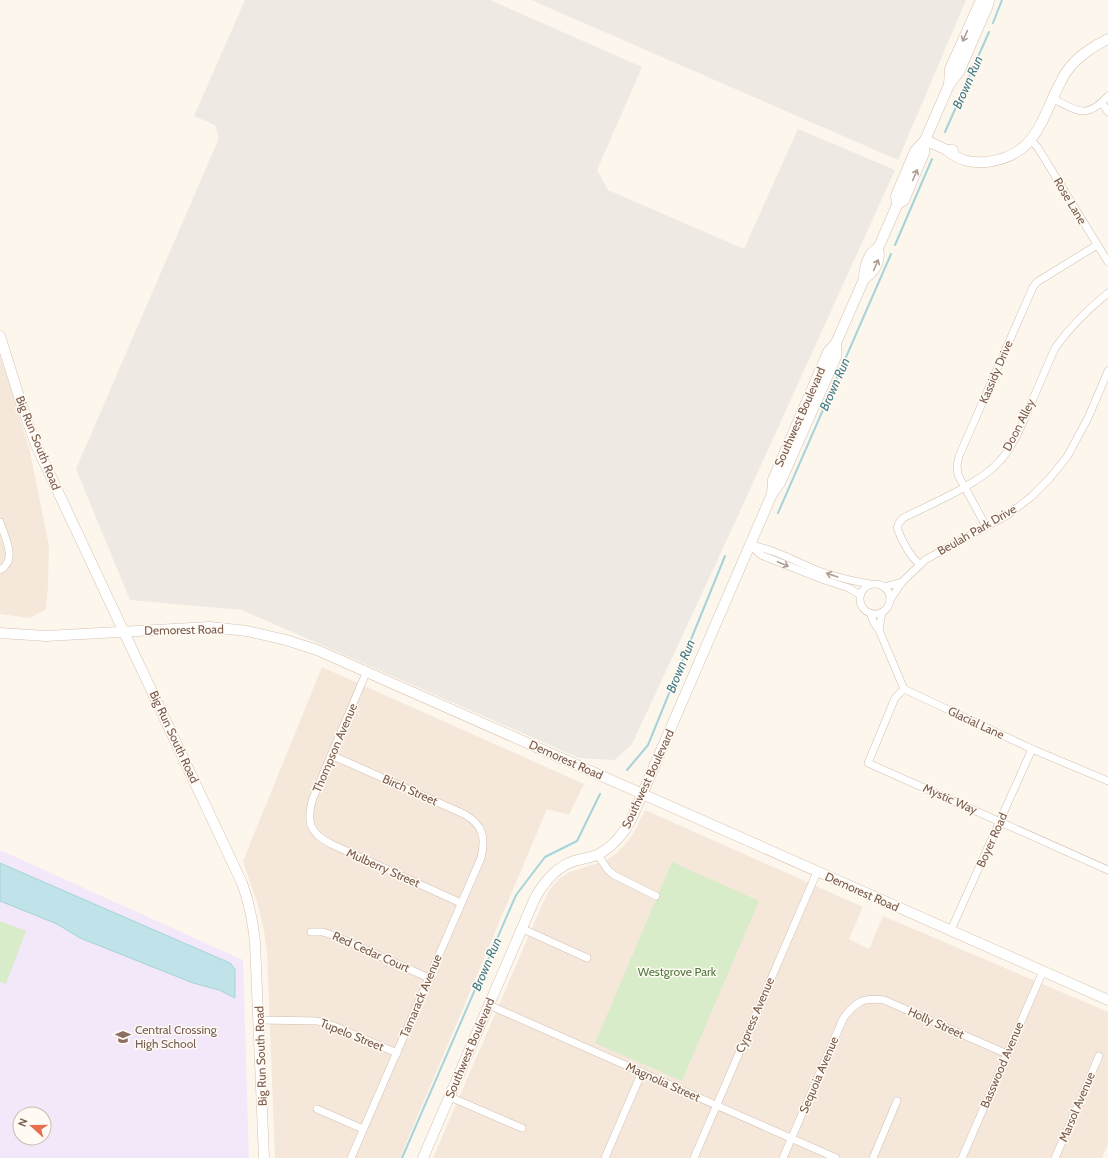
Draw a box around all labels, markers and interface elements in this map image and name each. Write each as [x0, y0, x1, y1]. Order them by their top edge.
one-way arrow [961, 29, 968, 41]
water label: Brown Run [948, 53, 986, 111]
one-way arrow [911, 169, 919, 181]
street label: Rose Lane [1051, 175, 1090, 227]
one-way arrow [873, 260, 880, 272]
street label: Kassidy Drive [975, 338, 1016, 406]
water label: Brown Run [815, 355, 853, 413]
street label: Southwest Boulevard [771, 365, 828, 469]
street label: Big Run South Road [13, 394, 64, 492]
street label: Doon Alley [999, 396, 1038, 453]
street label: Beulah Park Drive [935, 501, 1019, 558]
one-way arrow [777, 561, 789, 569]
one-way arrow [825, 571, 838, 578]
street label: Demorest Road [144, 621, 224, 638]
water label: Brown Run [662, 637, 698, 695]
street label: Big Run South Road [146, 688, 202, 785]
street label: Thompson Avenue [309, 701, 360, 795]
street label: Glacial Lane [946, 703, 1007, 742]
street label: Southwest Boulevard [618, 727, 677, 831]
street label: Demorest Road [527, 737, 606, 783]
street label: Birch Street [380, 771, 440, 808]
street label: Mystic Way [921, 780, 980, 817]
street label: Boyer Road [973, 810, 1010, 869]
street label: Mulberry Street [344, 845, 422, 890]
street label: Demorest Road [823, 869, 902, 915]
street label: Red Cedar Court [330, 928, 412, 975]
water label: Brown Run [468, 935, 504, 993]
street label: Tamarack Avenue [396, 952, 445, 1040]
park label: Westgrove Park [638, 964, 717, 979]
street label: Cypress Avenue [732, 975, 777, 1055]
street label: Southwest Boulevard [442, 995, 497, 1100]
street label: Holly Street [906, 1003, 967, 1042]
street label: Big Run South Road [251, 1006, 270, 1106]
street label: Tupelo Street [318, 1015, 386, 1054]
street label: Basswood Avenue [977, 1019, 1026, 1110]
place label: Central Crossing High School [135, 1022, 218, 1051]
school or university icon: Central Crossing High School [114, 1028, 132, 1046]
street label: Sequoia Avenue [796, 1034, 841, 1115]
street label: Magnolia Street [624, 1059, 703, 1105]
street label: Marsol Avenue [1055, 1070, 1098, 1144]
north arrow [12, 1106, 52, 1146]
text: N [15, 1116, 31, 1129]

